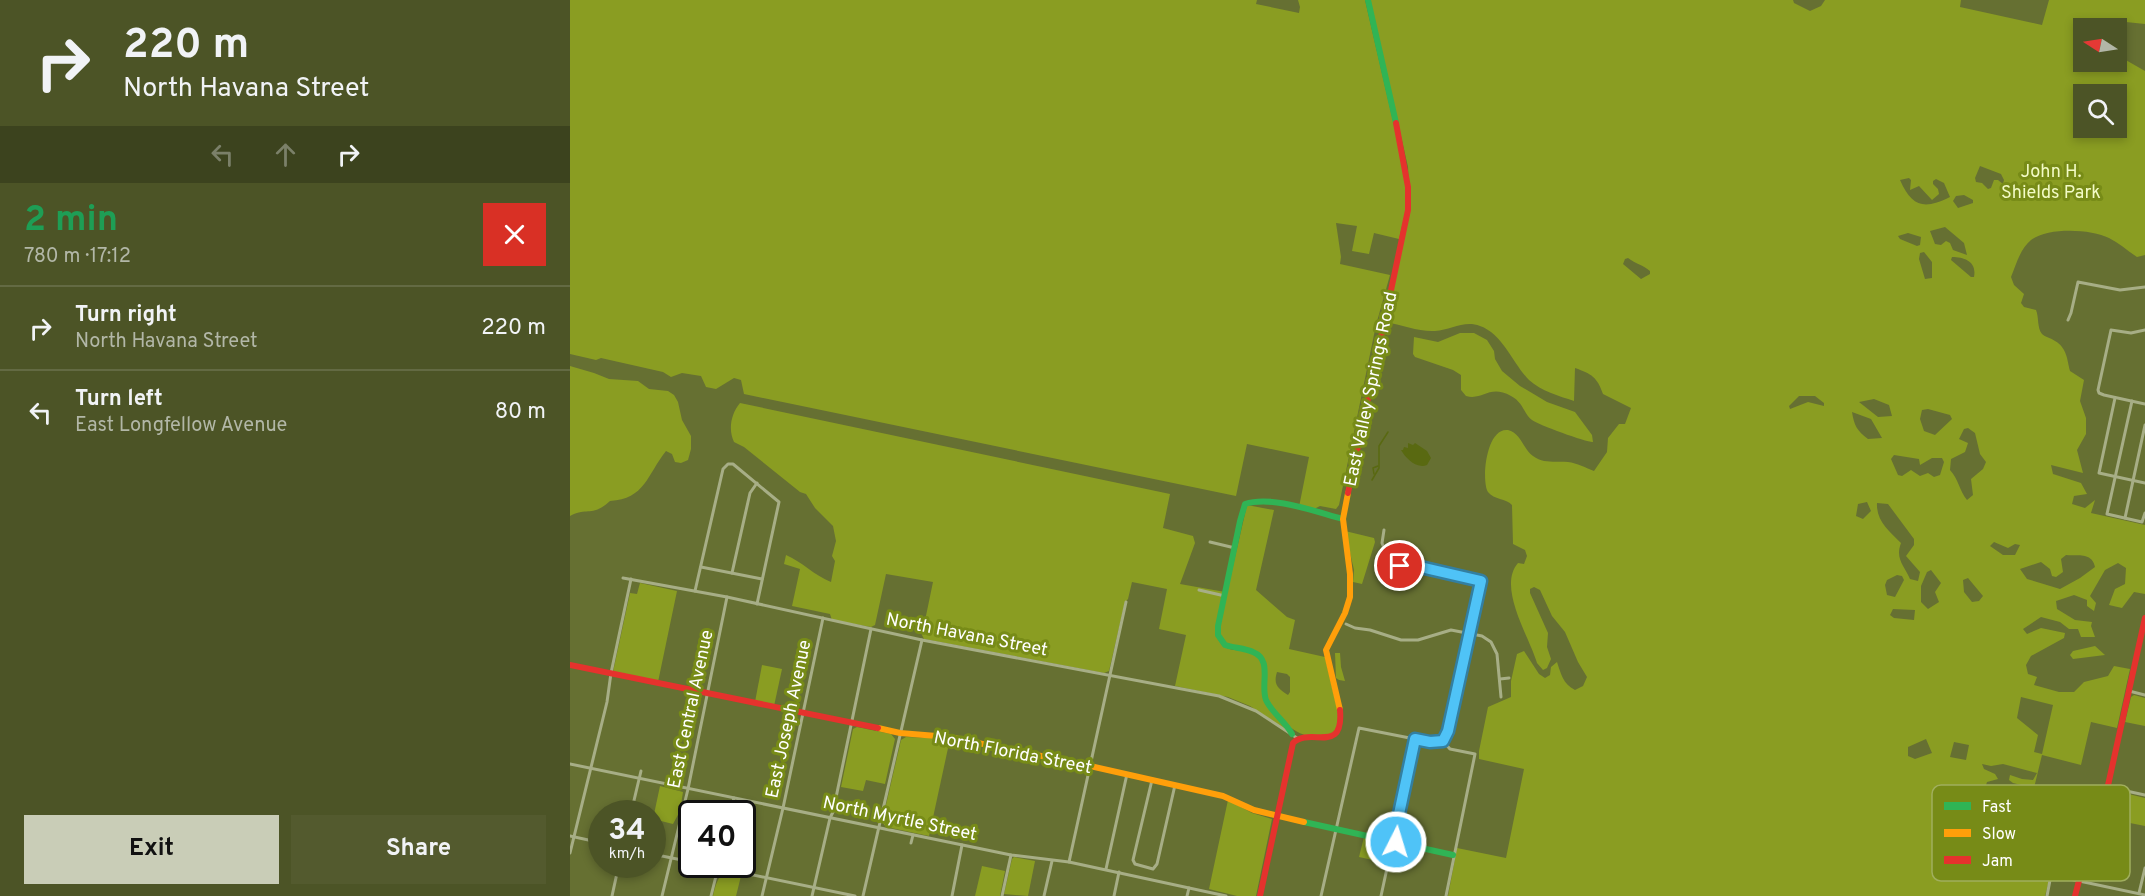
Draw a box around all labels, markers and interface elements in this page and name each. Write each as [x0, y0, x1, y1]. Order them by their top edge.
north arrow [2073, 18, 2127, 72]
map controls [2073, 18, 2127, 138]
text: 220 m [123, 20, 249, 73]
icon: right [24, 24, 102, 102]
text: North Havana Street [123, 72, 370, 106]
button: search [2073, 84, 2127, 138]
icon: left [206, 138, 239, 171]
icon: ahead [269, 138, 302, 171]
icon: right [332, 138, 365, 171]
park label: John H. Shields Park [2001, 161, 2101, 205]
text: 2 min [24, 198, 118, 244]
button: close [483, 203, 546, 266]
text: 780 m · 17:12 [24, 244, 131, 270]
street label: East Valley Springs Road [1340, 290, 1403, 489]
text: Turn right [75, 302, 177, 329]
icon: right [24, 312, 57, 345]
text: 220 m [481, 315, 546, 342]
text: North Havana Street [75, 329, 258, 355]
text: Turn left [75, 386, 163, 413]
icon: left [24, 396, 57, 429]
text: 80 m [495, 399, 546, 426]
text: East Longfellow Avenue [75, 413, 287, 439]
pin [1374, 540, 1425, 591]
icon: arrive [1383, 549, 1416, 582]
street label: North Havana Street [884, 609, 1050, 662]
street label: East Central Avenue [663, 628, 720, 791]
street label: East Joseph Avenue [761, 638, 817, 801]
street label: North Florida Street [932, 727, 1094, 780]
legend [1932, 785, 2130, 881]
street label: North Myrtle Street [821, 792, 979, 847]
text: Fast [1982, 798, 2012, 818]
speed limit sign: 40 [678, 800, 756, 878]
position arrow [1364, 810, 1428, 874]
text: 34 [608, 813, 646, 850]
button: Exit [24, 815, 279, 884]
button: Share [291, 815, 546, 884]
text: Slow [1982, 825, 2016, 845]
text: km/h [609, 845, 645, 864]
text: Jam [1982, 852, 2013, 872]

